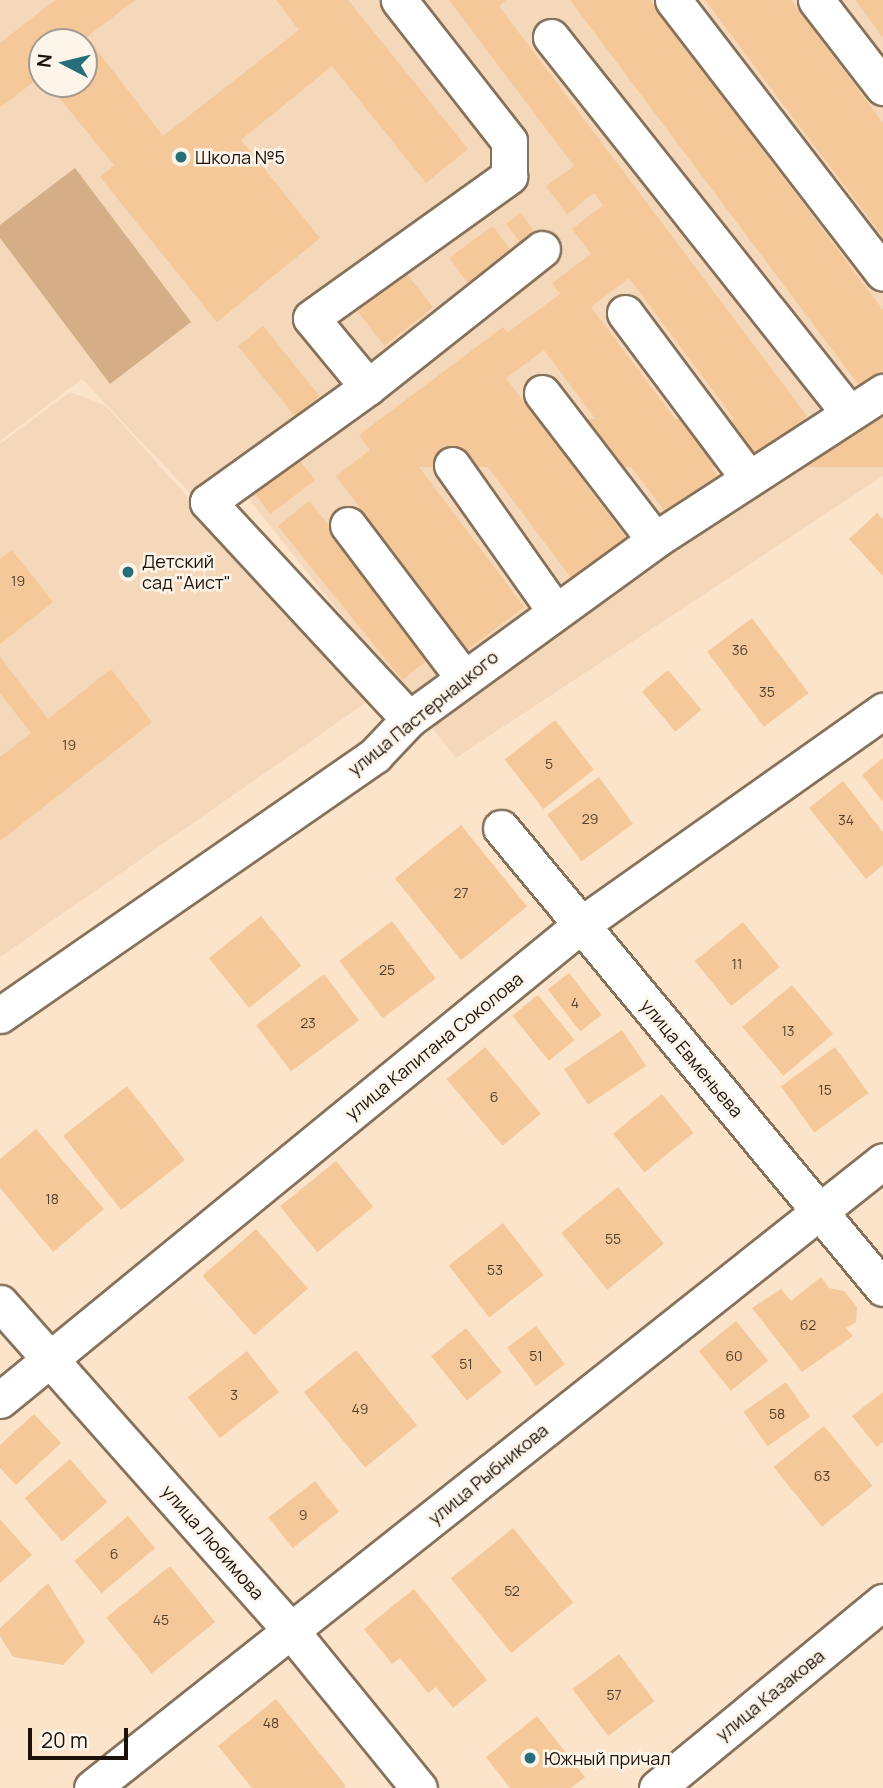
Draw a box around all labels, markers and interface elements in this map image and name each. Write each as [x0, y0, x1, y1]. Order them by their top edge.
north arrow [28, 28, 98, 98]
text: N [30, 52, 58, 69]
place label: Школа №5 [195, 146, 285, 168]
marker: Школа №5 [173, 149, 189, 165]
place label: Детский сад "Аист" [142, 551, 231, 594]
marker: Детский сад "Аист" [120, 564, 136, 580]
house number: 19 [11, 573, 25, 589]
house number: 36 [732, 642, 748, 658]
street label: улица Пастернацкого [344, 646, 502, 780]
house number: 35 [759, 684, 775, 700]
house number: 19 [62, 737, 76, 753]
house number: 5 [545, 756, 553, 772]
house number: 29 [582, 811, 598, 827]
house number: 34 [838, 812, 854, 828]
house number: 27 [453, 885, 469, 901]
house number: 11 [732, 956, 742, 972]
house number: 25 [379, 962, 395, 978]
street label: улица Капитана Соколова [341, 968, 527, 1124]
street label: улица Евменьева [636, 994, 748, 1122]
house number: 4 [571, 995, 579, 1011]
house number: 23 [300, 1015, 316, 1031]
house number: 13 [781, 1023, 795, 1039]
house number: 15 [818, 1082, 832, 1098]
house number: 6 [490, 1089, 498, 1105]
house number: 18 [45, 1191, 59, 1207]
house number: 55 [605, 1231, 621, 1247]
house number: 53 [487, 1262, 503, 1278]
house number: 62 [800, 1317, 816, 1333]
house number: 51 [529, 1348, 543, 1364]
house number: 60 [725, 1348, 743, 1364]
house number: 51 [459, 1356, 473, 1372]
house number: 3 [230, 1387, 238, 1403]
house number: 49 [352, 1401, 368, 1417]
house number: 58 [769, 1406, 785, 1422]
street label: улица Рыбникова [424, 1419, 552, 1529]
house number: 63 [814, 1468, 830, 1484]
street label: улица Любимова [157, 1480, 269, 1604]
house number: 9 [299, 1507, 307, 1523]
house number: 6 [110, 1546, 118, 1562]
house number: 52 [504, 1583, 520, 1599]
house number: 45 [153, 1612, 169, 1628]
street label: улица Казакова [711, 1645, 829, 1745]
house number: 57 [606, 1687, 622, 1703]
scale bar [32, 1714, 131, 1758]
house number: 48 [263, 1715, 279, 1731]
text: 20 m [41, 1726, 88, 1754]
place label: Южный причал [544, 1747, 671, 1769]
marker: Южный причал [522, 1750, 538, 1766]

